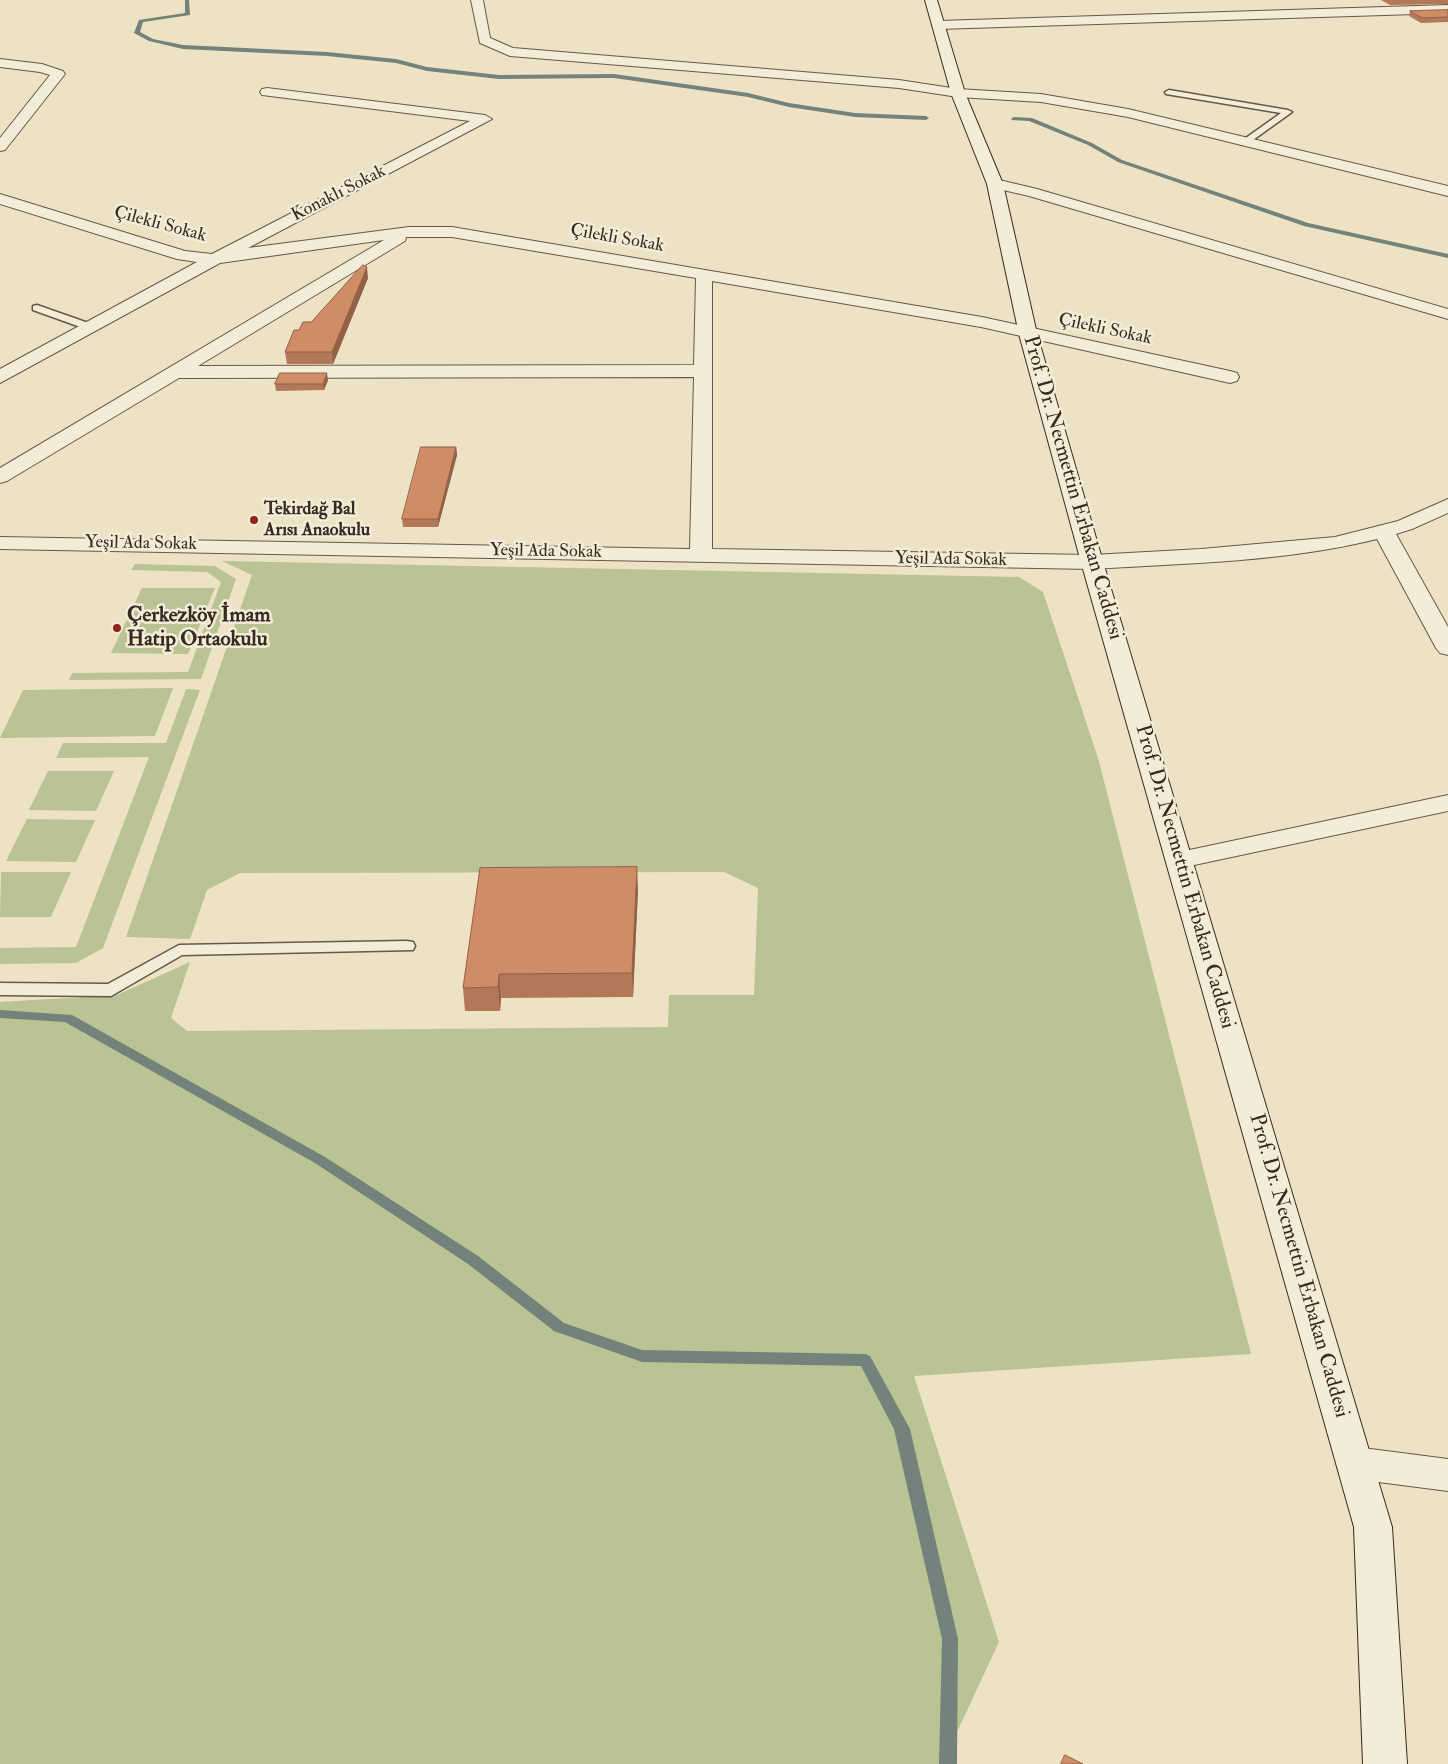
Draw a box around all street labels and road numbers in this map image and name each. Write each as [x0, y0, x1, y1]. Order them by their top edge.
street label: Konaklı Sokak [288, 161, 390, 227]
street label: Çilekli Sokak [111, 202, 209, 248]
street label: Çilekli Sokak [568, 220, 666, 258]
street label: Çilekli Sokak [1056, 310, 1154, 350]
street label: Prof. Dr. Necmettin Erbakan Caddesi [1016, 333, 1128, 643]
street label: Yeşil Ada Sokak [85, 532, 197, 556]
street label: Yeşil Ada Sokak [490, 540, 602, 564]
street label: Yeşil Ada Sokak [895, 548, 1007, 572]
street label: Prof. Dr. Necmettin Erbakan Caddesi [1128, 722, 1240, 1032]
street label: Prof. Dr. Necmettin Erbakan Caddesi [1242, 1111, 1354, 1421]

